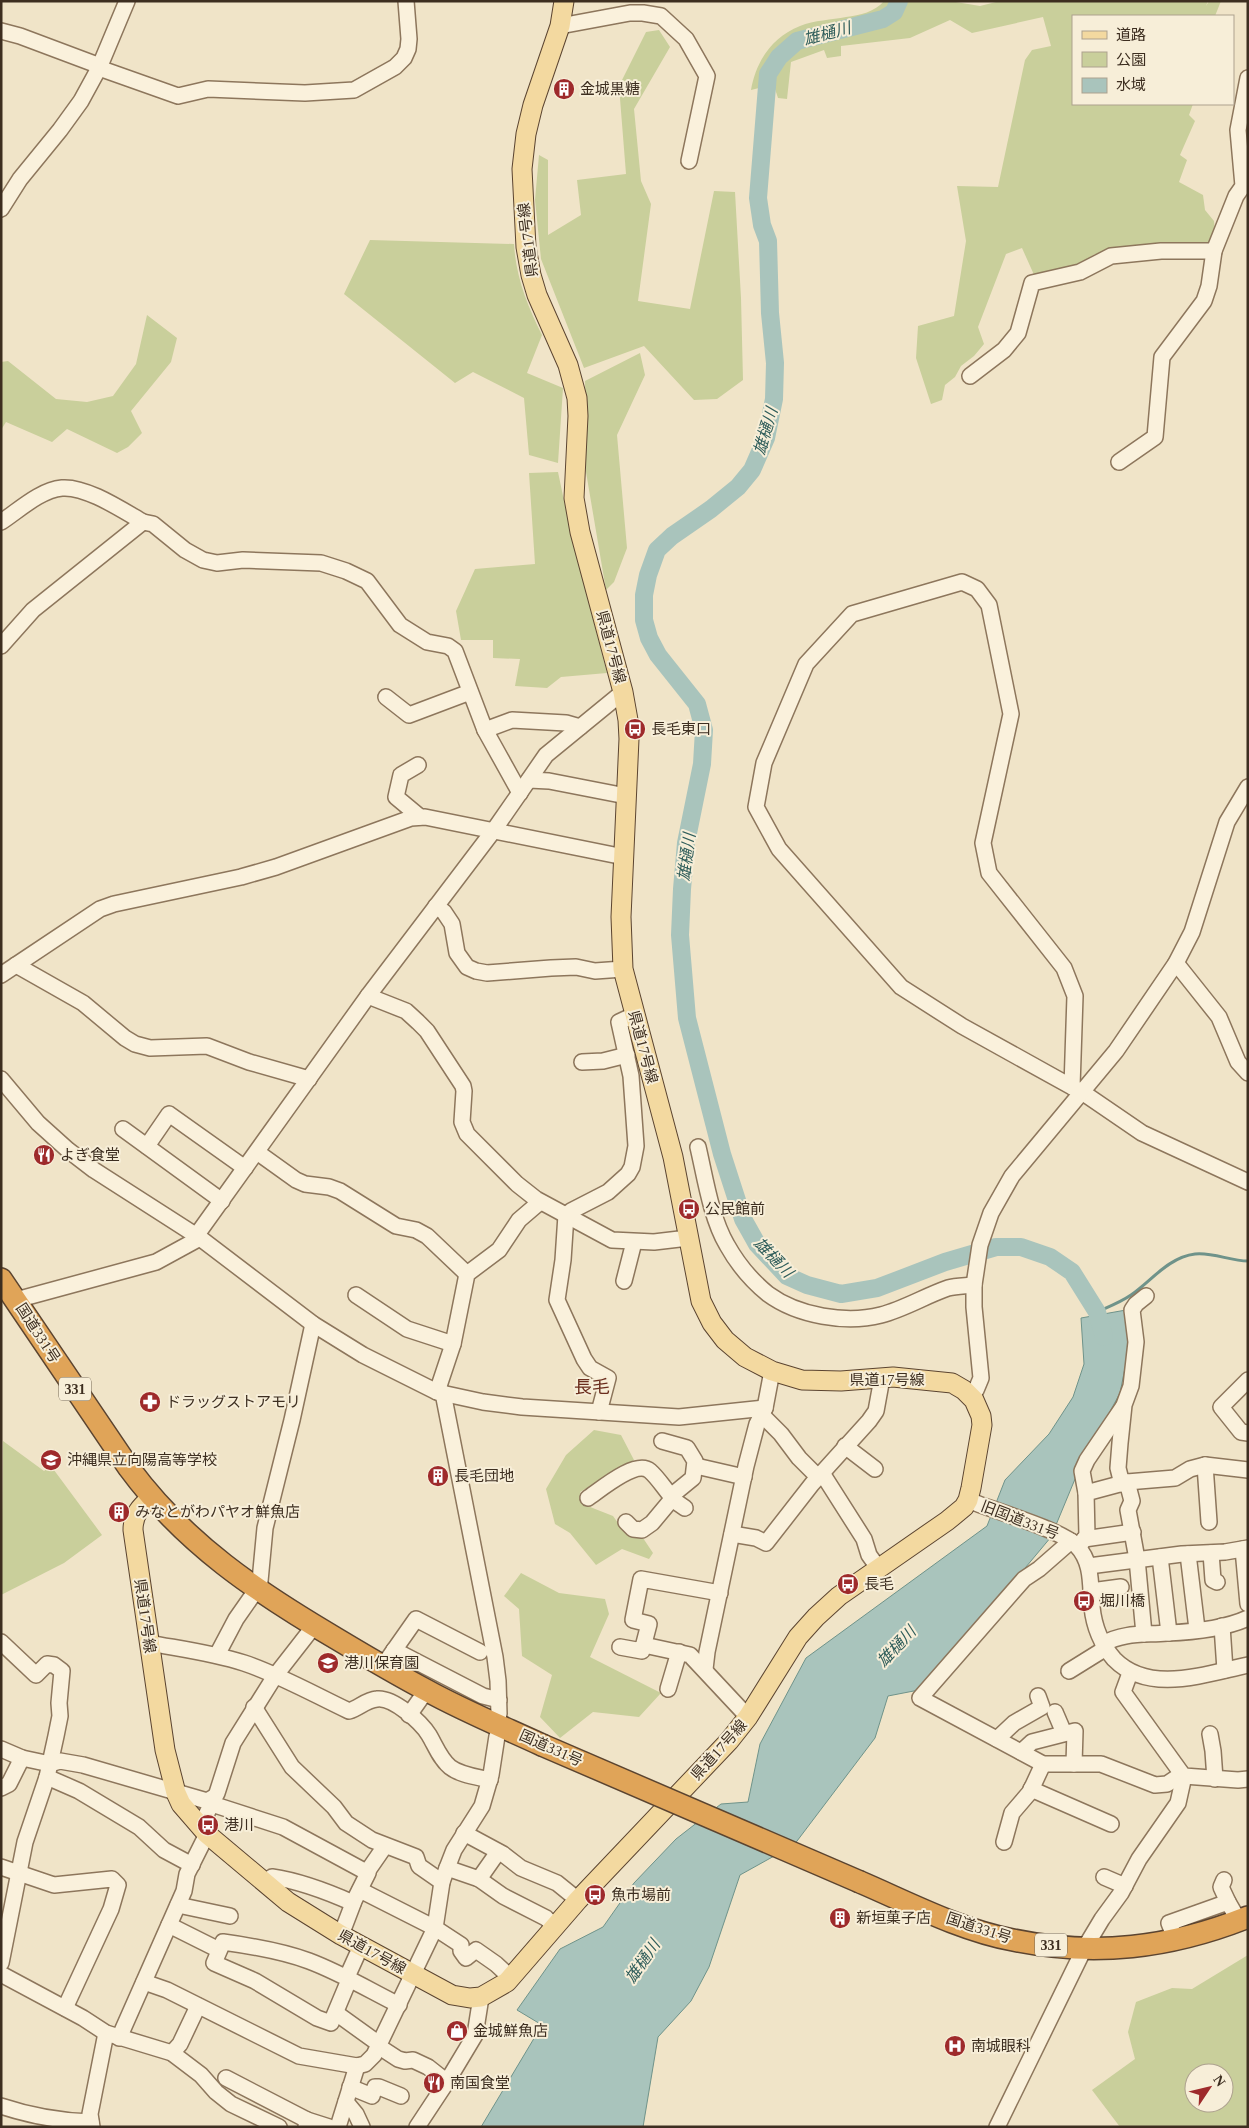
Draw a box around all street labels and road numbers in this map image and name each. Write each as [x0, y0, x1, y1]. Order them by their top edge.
street label: 県道17号線 [515, 202, 541, 278]
street label: 県道17号線 [594, 609, 628, 685]
street label: 県道17号線 [626, 1009, 660, 1085]
street label: 国道331号 [13, 1300, 63, 1366]
street label: 県道17号線 [849, 1372, 925, 1388]
road number: 331 [59, 1378, 91, 1400]
street label: 旧国道331号 [979, 1498, 1061, 1542]
street label: 県道17号線 [132, 1578, 158, 1654]
street label: 県道17号線 [688, 1717, 750, 1783]
street label: 国道331号 [517, 1727, 585, 1769]
street label: 国道331号 [944, 1910, 1014, 1946]
street label: 県道17号線 [335, 1927, 409, 1977]
road number: 331 [1035, 1934, 1067, 1956]

